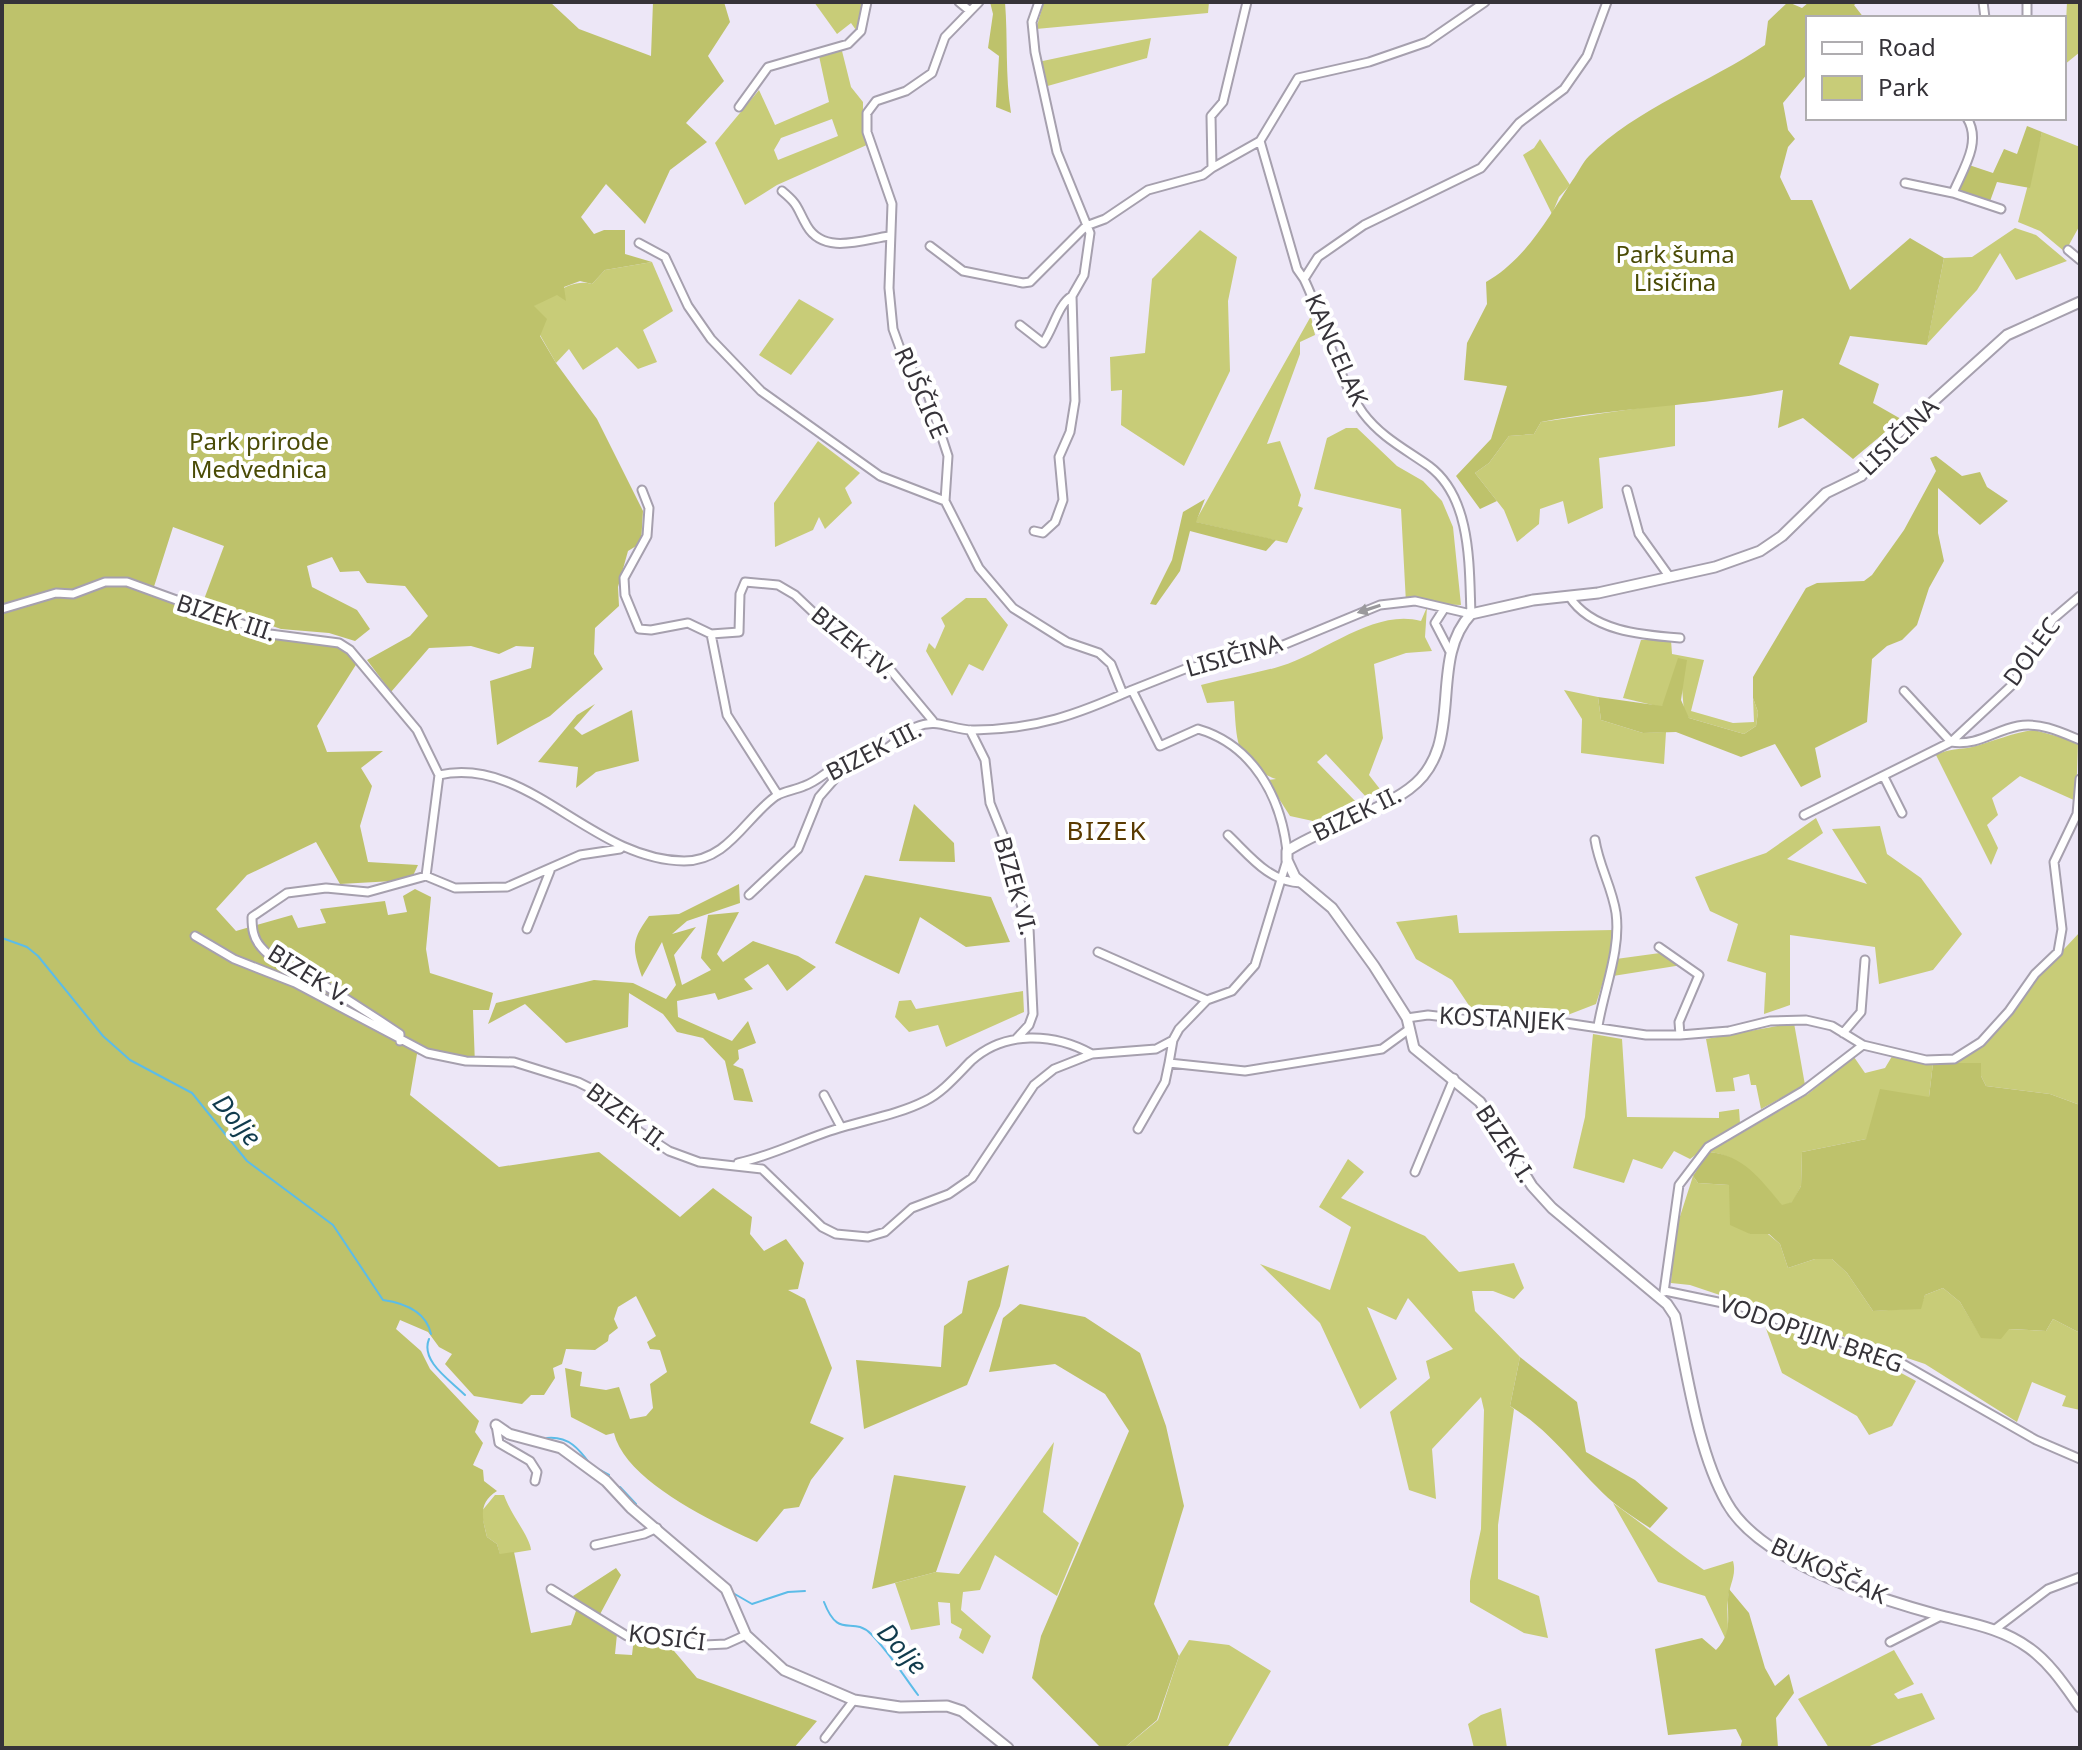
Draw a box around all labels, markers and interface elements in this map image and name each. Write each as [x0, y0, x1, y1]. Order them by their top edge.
legend [1806, 16, 2066, 120]
text: Road [1878, 30, 1936, 63]
text: Park [1878, 70, 1929, 103]
park label: Park šuma Lisičina [1615, 237, 1735, 298]
street label: KANCELAK [1298, 288, 1377, 411]
street label: RUŠČICE [887, 341, 957, 444]
street label: LISIČINA [1851, 389, 1945, 482]
park label: Park prirode Medvednica [189, 424, 329, 485]
street label: BIZEK III. [173, 585, 280, 648]
street label: BIZEK IV. [805, 598, 903, 686]
one-way arrow [1356, 603, 1380, 616]
street label: DOLEC [1995, 610, 2067, 692]
street label: LISIČINA [1182, 625, 1286, 684]
street label: BIZEK III. [820, 712, 927, 788]
street label: BIZEK II. [1307, 777, 1406, 848]
district label: BIZEK [1066, 812, 1148, 848]
street label: BIZEK VI. [987, 833, 1046, 939]
street label: BIZEK V. [262, 935, 357, 1012]
street label: KOSTANJEK [1438, 998, 1566, 1037]
street label: BIZEK II. [580, 1074, 676, 1157]
water label: Dolje [205, 1085, 270, 1153]
street label: BIZEK I. [1469, 1098, 1544, 1188]
street label: VODOPIJIN BREG [1715, 1286, 1908, 1379]
street label: BUKOŠČAK [1766, 1528, 1893, 1611]
street label: KOSIĆI [627, 1615, 708, 1658]
water label: Dolje [870, 1615, 936, 1682]

